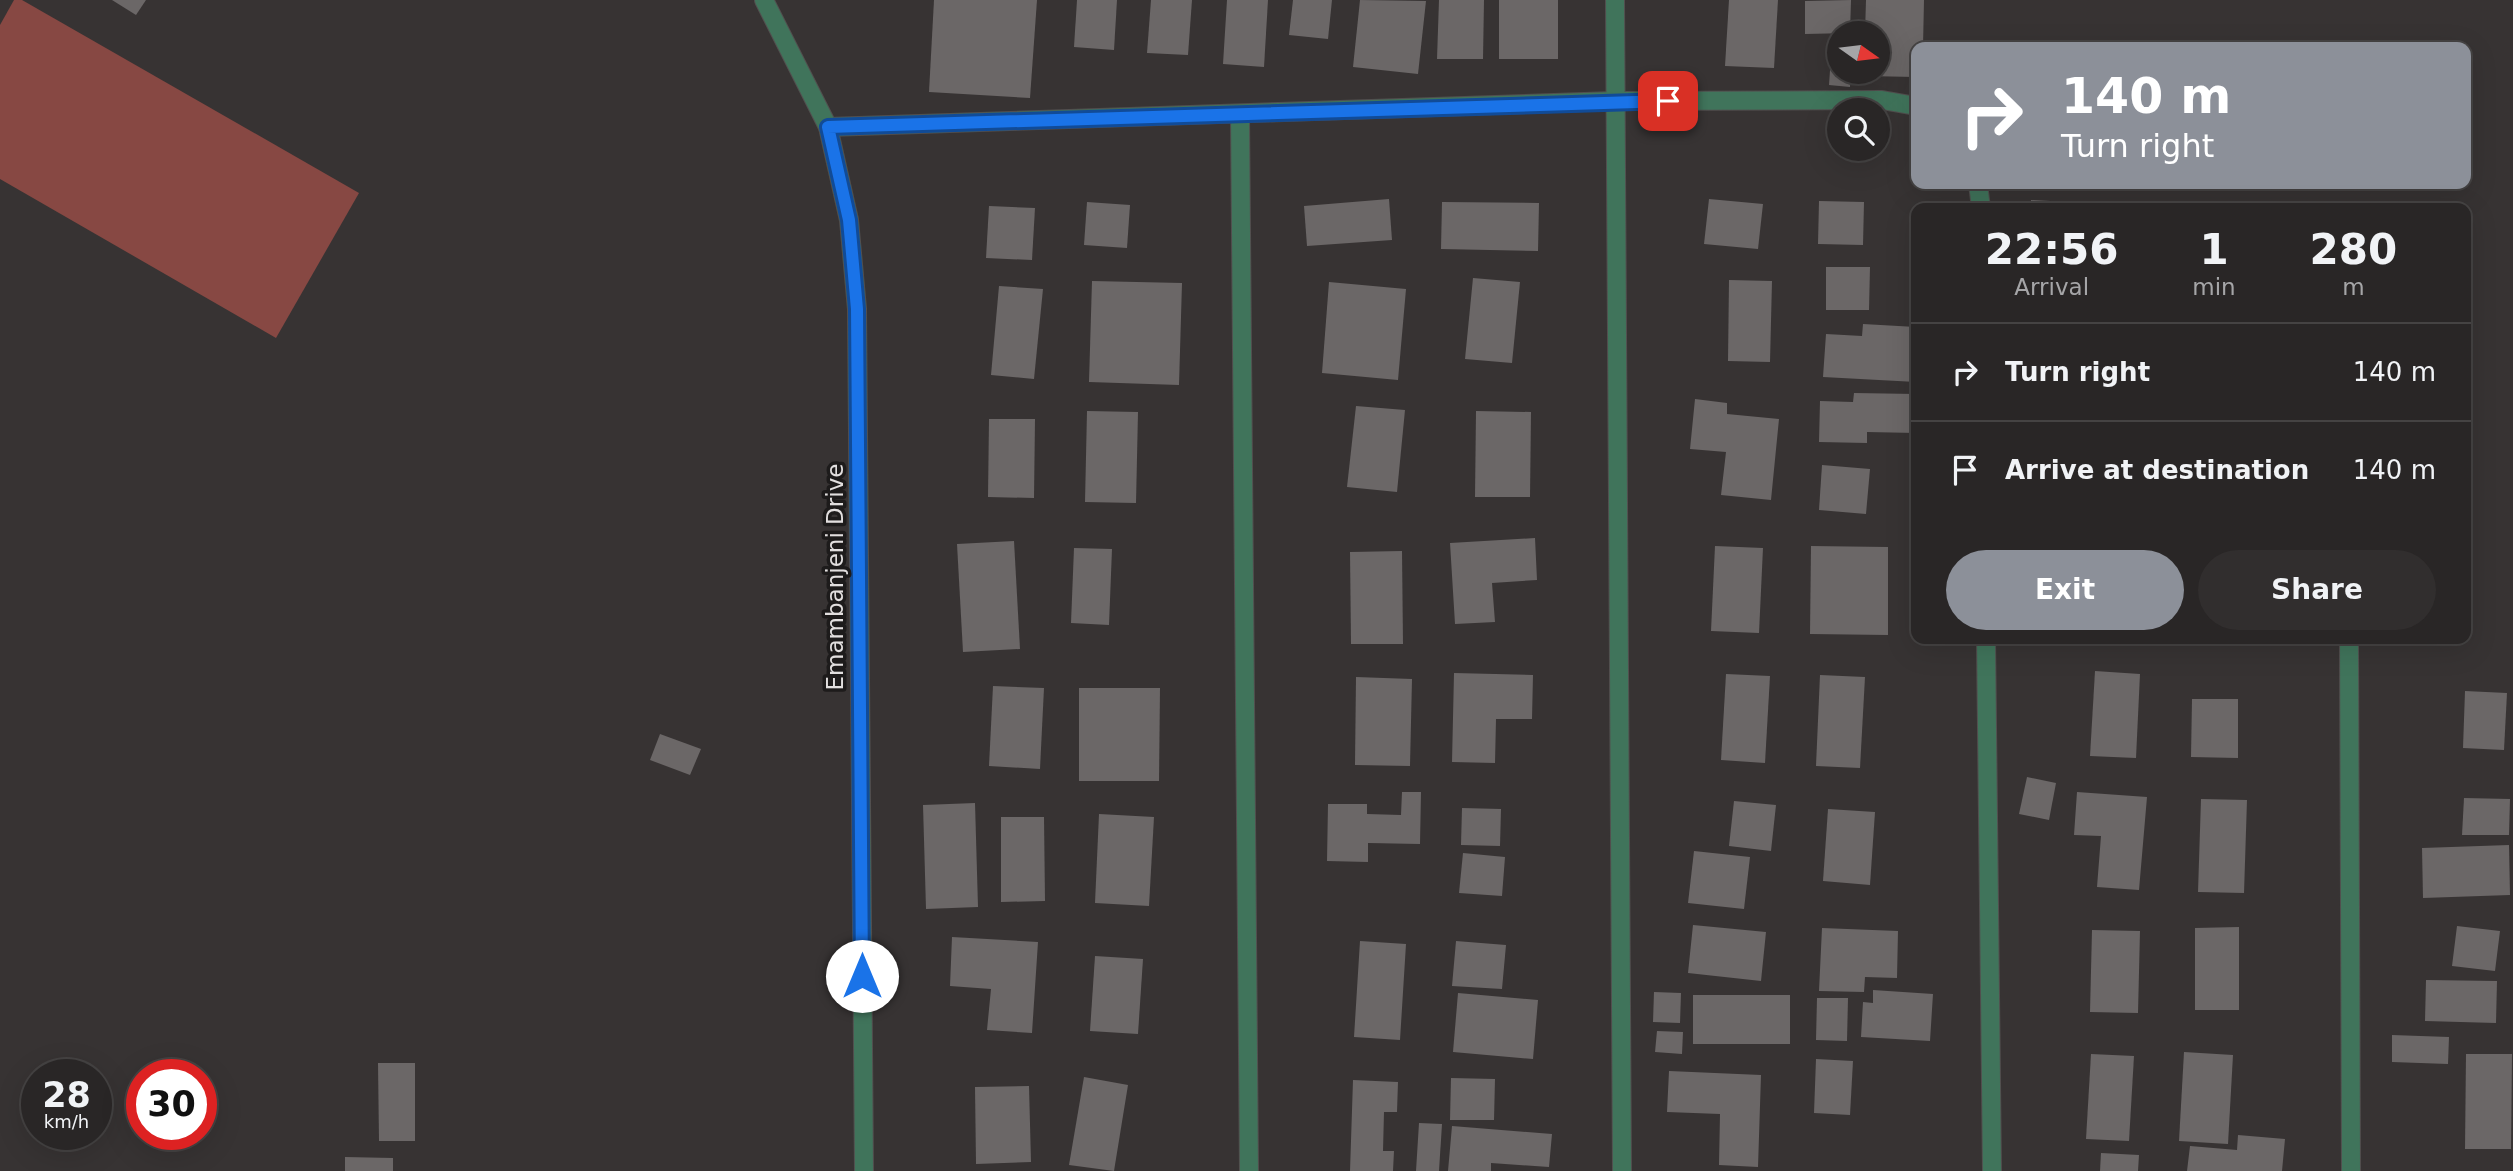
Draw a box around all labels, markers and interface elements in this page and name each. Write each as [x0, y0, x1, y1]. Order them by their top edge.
north arrow [1827, 21, 1890, 84]
map controls [1827, 21, 1890, 161]
text: 140 m [2061, 68, 2231, 125]
icon: right [1946, 70, 2037, 161]
pin [1638, 71, 1698, 131]
icon: arrive [1649, 82, 1687, 120]
button: search [1827, 98, 1890, 161]
text: Turn right [2061, 127, 2214, 165]
text: 22:56 [1985, 225, 2119, 274]
text: 1 [2199, 225, 2229, 274]
text: 280 [2310, 225, 2397, 274]
text: Arrival [2014, 274, 2089, 300]
text: min [2192, 274, 2236, 300]
text: m [2342, 274, 2365, 300]
icon: right [1946, 353, 1984, 391]
text: Turn right [2005, 357, 2150, 387]
text: 140 m [2353, 357, 2436, 387]
icon: arrive [1946, 451, 1984, 489]
text: Arrive at destination [2005, 455, 2309, 485]
text: 140 m [2353, 455, 2436, 485]
street label: Emambanjeni Drive [822, 464, 848, 690]
button: Exit [1946, 550, 2184, 630]
button: Share [2198, 550, 2436, 630]
position arrow [825, 939, 899, 1013]
speed limit sign: 30 [126, 1059, 217, 1150]
text: 28 [42, 1075, 91, 1115]
text: km/h [44, 1111, 89, 1132]

